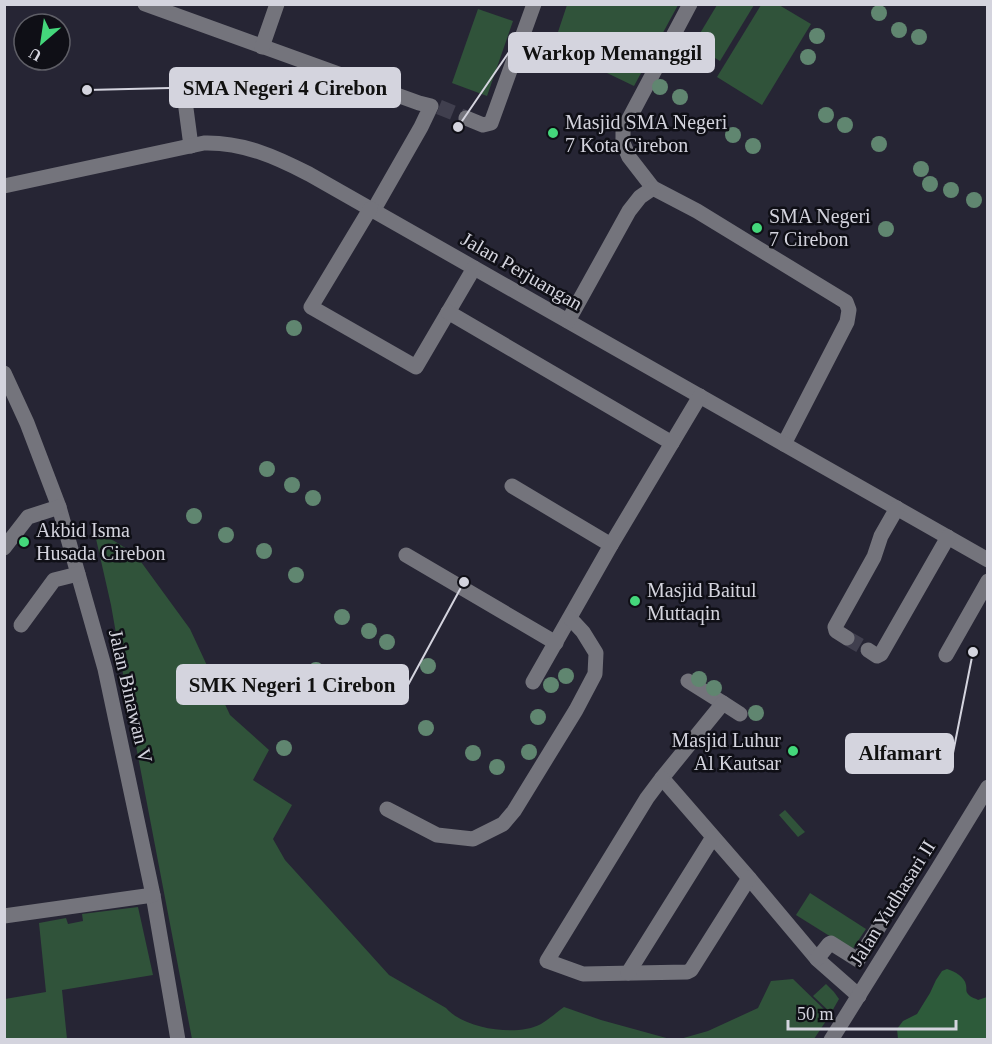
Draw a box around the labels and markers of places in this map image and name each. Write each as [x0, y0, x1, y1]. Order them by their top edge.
callout: Warkop Memanggil [509, 33, 714, 72]
callout: SMA Negeri 4 Cirebon [170, 68, 400, 107]
place label: Masjid SMA Negeri 7 Kota Cirebon [565, 111, 728, 156]
marker: Masjid SMA Negeri 7 Kota Cirebon [546, 126, 560, 140]
place label: SMA Negeri 7 Cirebon [769, 205, 871, 250]
marker: SMA Negeri 7 Cirebon [750, 221, 764, 235]
place label: Akbid Isma Husada Cirebon [36, 519, 165, 564]
marker: Akbid Isma Husada Cirebon [17, 535, 31, 549]
place label: Masjid Baitul Muttaqin [647, 579, 757, 625]
marker: Masjid Baitul Muttaqin [628, 594, 642, 608]
callout: SMK Negeri 1 Cirebon [177, 665, 408, 704]
place label: Masjid Luhur Al Kautsar [672, 729, 781, 774]
callout: Alfamart [846, 734, 953, 773]
marker: Masjid Luhur Al Kautsar [786, 744, 800, 758]

